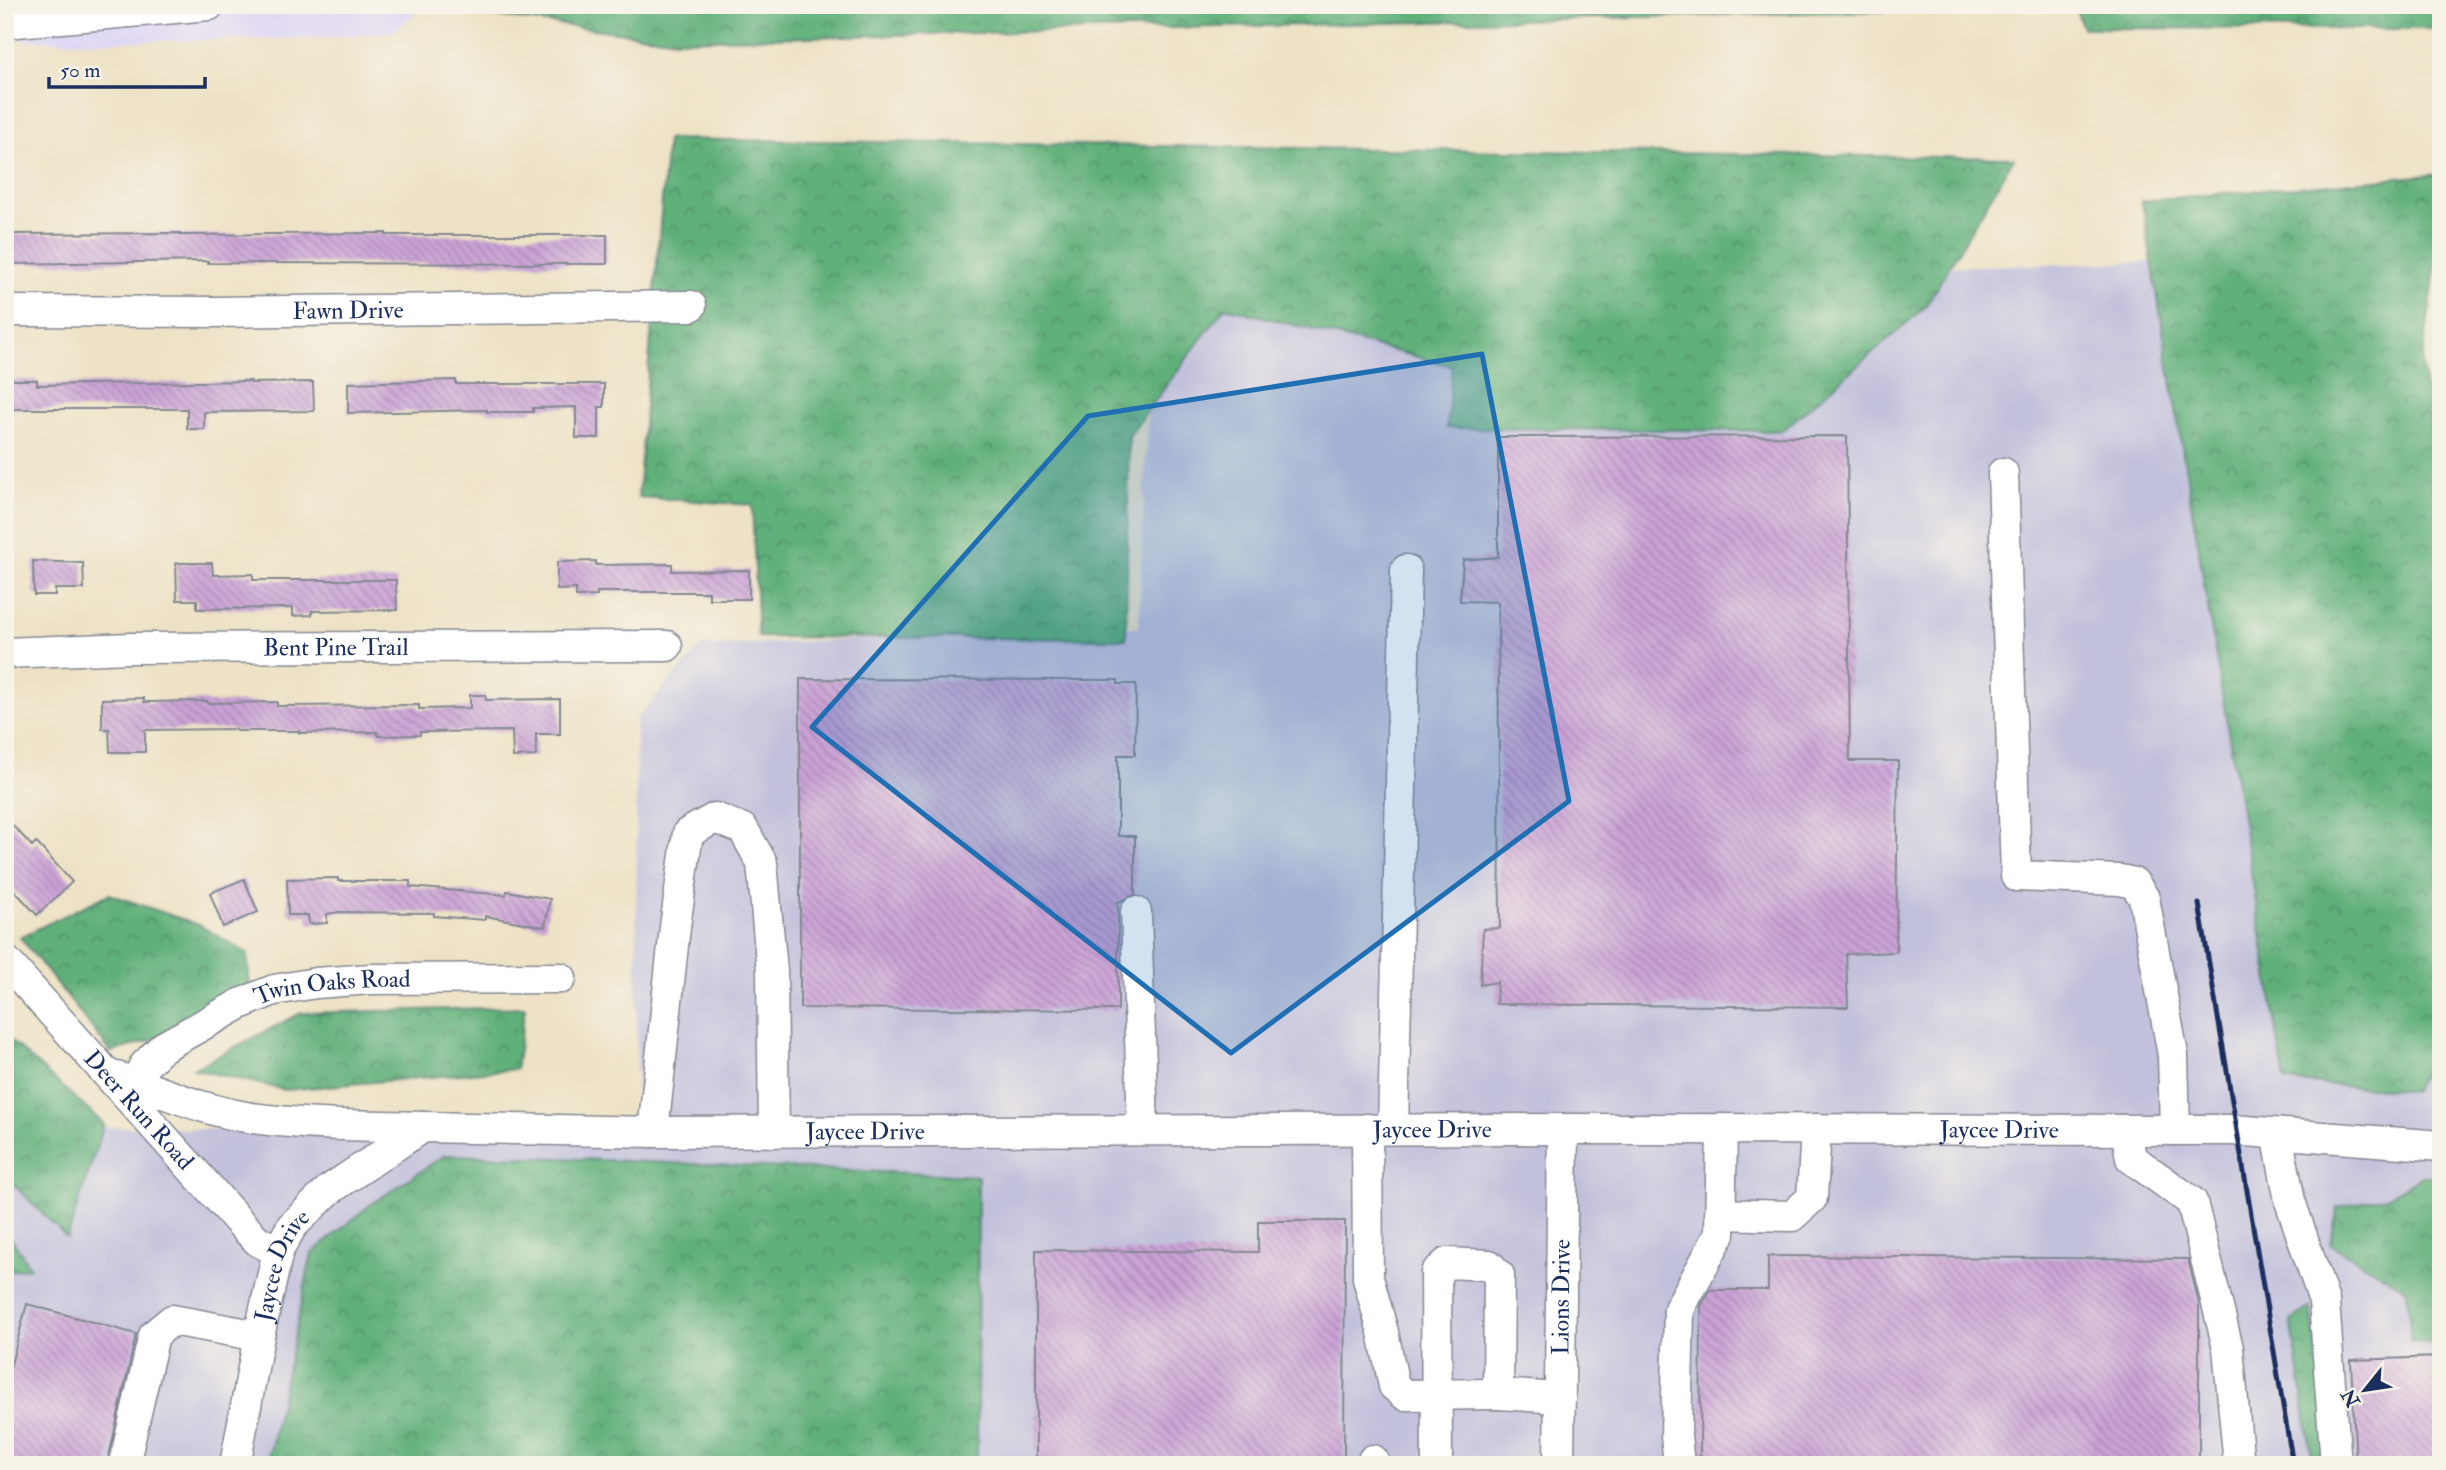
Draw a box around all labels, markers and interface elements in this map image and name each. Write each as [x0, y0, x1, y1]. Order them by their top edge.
scale bar [49, 46, 205, 90]
text: 50 m [60, 57, 101, 84]
street label: Fawn Drive [292, 294, 404, 327]
street label: Bent Pine Trail [263, 631, 409, 663]
street label: Twin Oaks Road [249, 963, 411, 1012]
street label: Deer Run Road [77, 1043, 201, 1176]
street label: Jaycee Drive [1372, 1114, 1492, 1145]
street label: Jaycee Drive [1939, 1114, 2059, 1145]
street label: Jaycee Drive [805, 1116, 925, 1147]
street label: Jaycee Drive [247, 1202, 316, 1325]
street label: Lions Drive [1545, 1239, 1577, 1355]
north arrow [2330, 1354, 2400, 1424]
text: N [2336, 1384, 2366, 1412]

